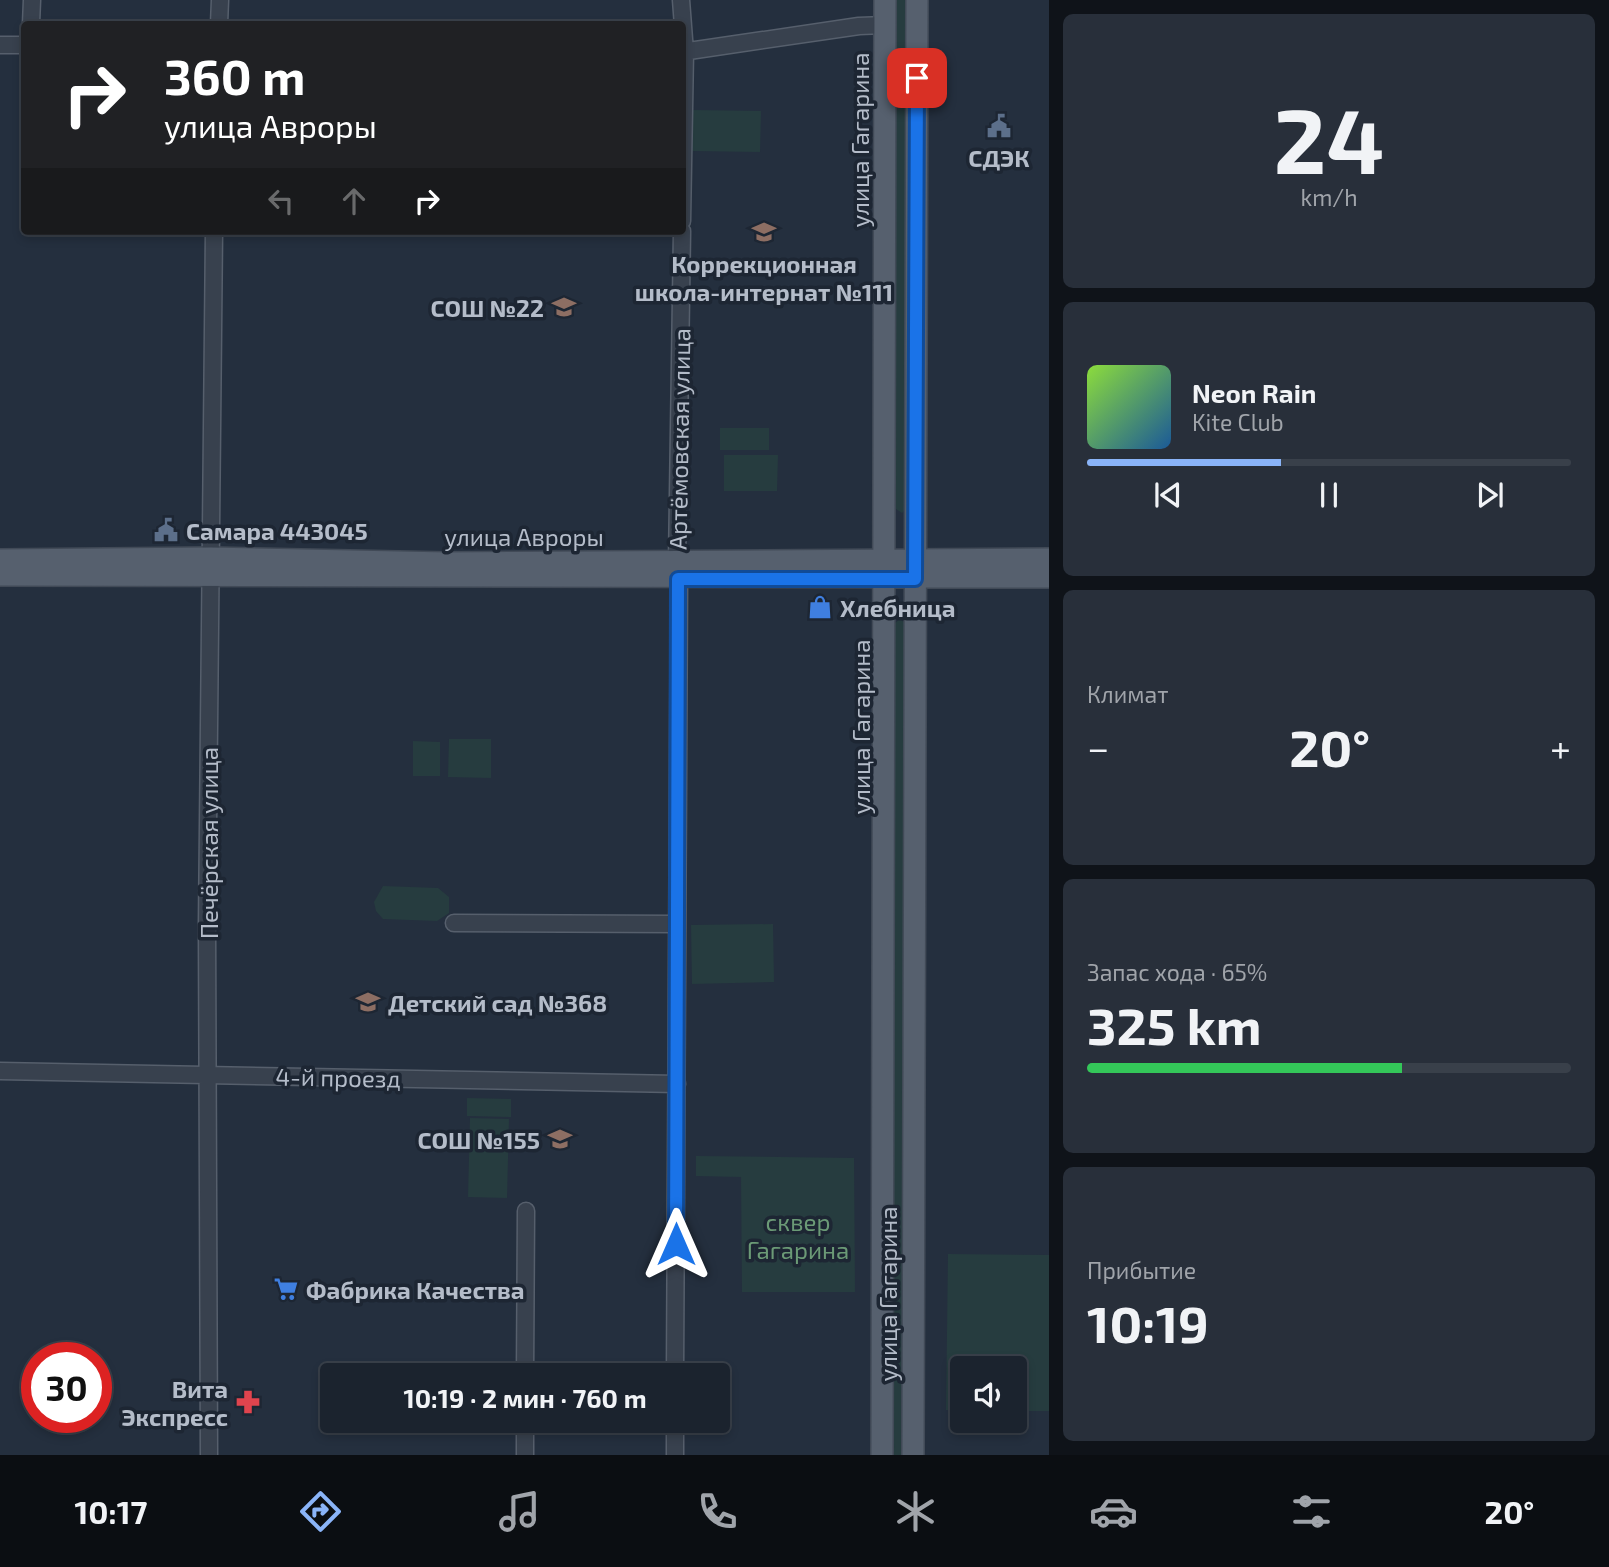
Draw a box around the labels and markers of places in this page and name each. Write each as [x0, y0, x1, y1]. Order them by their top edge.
pin [887, 48, 947, 108]
public building icon: СДЭК [985, 112, 1013, 140]
place label: СДЭК [968, 143, 1030, 172]
school or university icon: Коррекционная школа-интернат №111 [750, 218, 778, 246]
place label: Коррекционная школа-интернат №111 [635, 249, 893, 306]
place label: СОШ №22 [431, 293, 544, 322]
school or university icon: СОШ №22 [550, 293, 578, 321]
public building icon: Самара 443045 [152, 516, 180, 544]
place label: Самара 443045 [186, 516, 368, 545]
shop icon: Хлебница [806, 593, 834, 621]
place label: Хлебница [840, 593, 956, 622]
school or university icon: Детский сад №368 [354, 988, 382, 1016]
place label: Детский сад №368 [388, 988, 607, 1017]
place label: СОШ №155 [418, 1125, 540, 1154]
school or university icon: СОШ №155 [546, 1125, 574, 1153]
supermarket icon: Фабрика Качества [272, 1275, 300, 1303]
place label: Фабрика Качества [306, 1275, 525, 1304]
place label: Вита Экспресс [121, 1374, 228, 1431]
pharmacy icon: Вита Экспресс [234, 1388, 262, 1416]

